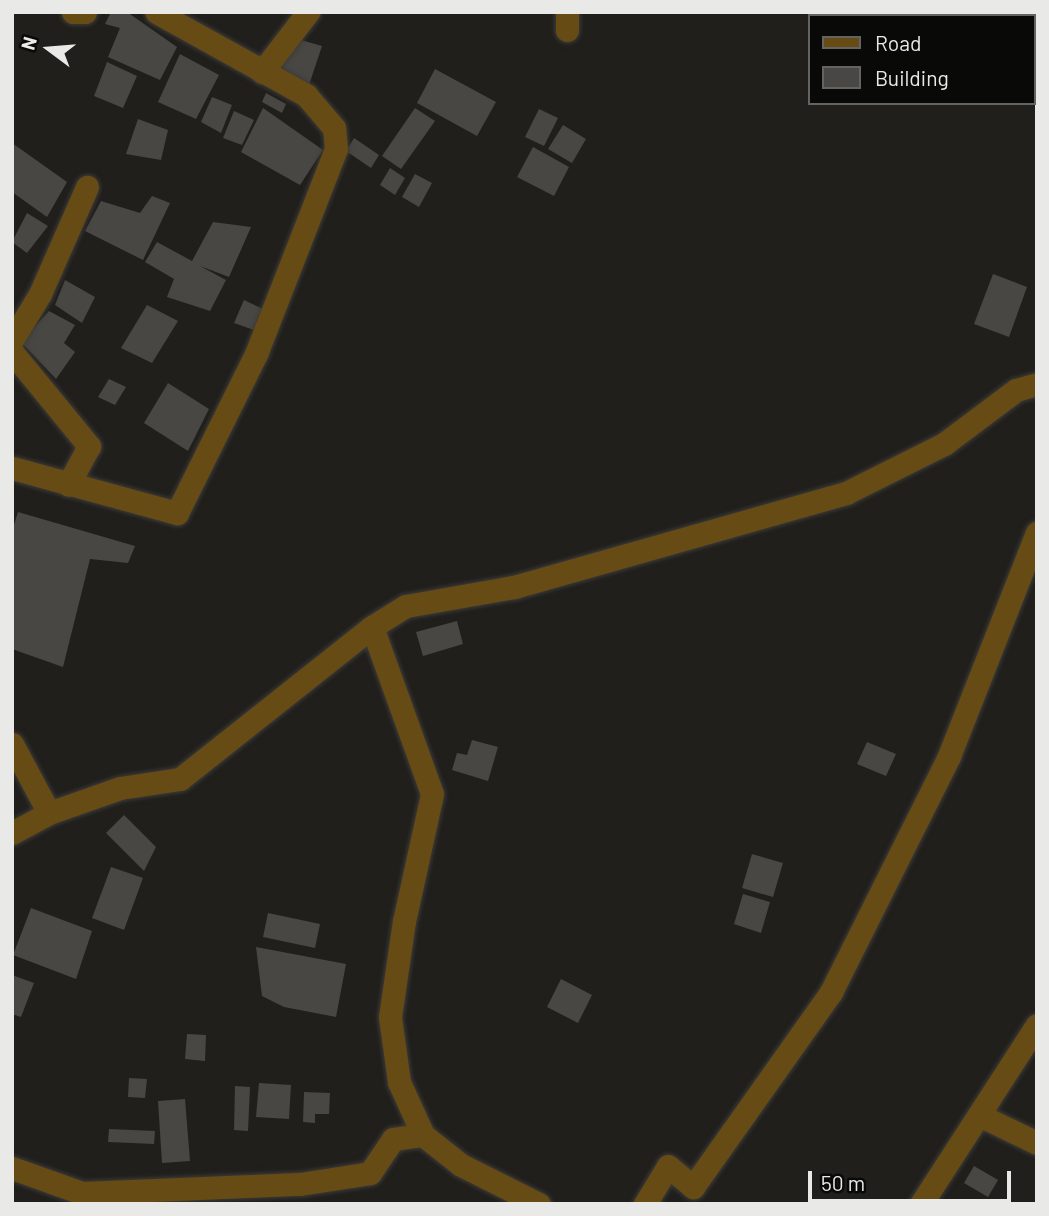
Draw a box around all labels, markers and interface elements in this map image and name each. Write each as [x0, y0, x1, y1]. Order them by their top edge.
north arrow [14, 14, 84, 84]
legend [808, 14, 1035, 105]
text: Road [875, 30, 921, 55]
text: N [16, 34, 41, 52]
text: Building [875, 65, 949, 90]
scale bar [811, 1156, 1014, 1200]
text: 50 m [821, 1170, 865, 1195]

